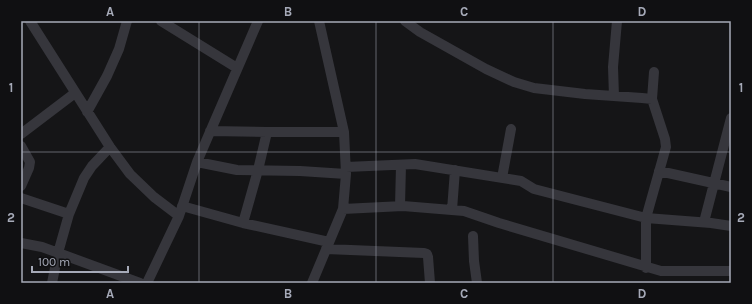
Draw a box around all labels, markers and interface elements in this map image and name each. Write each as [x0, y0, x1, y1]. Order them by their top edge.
text: A [106, 4, 114, 19]
text: B [284, 4, 292, 19]
text: C [460, 4, 468, 19]
text: D [638, 4, 647, 19]
text: 1 [9, 80, 13, 95]
text: 1 [739, 80, 743, 95]
text: 2 [7, 210, 15, 225]
text: 2 [737, 210, 745, 225]
scale bar [32, 248, 128, 274]
text: 100 m [38, 255, 70, 269]
text: A [106, 286, 114, 301]
text: B [284, 286, 292, 301]
text: C [460, 286, 468, 301]
text: D [638, 286, 647, 301]

